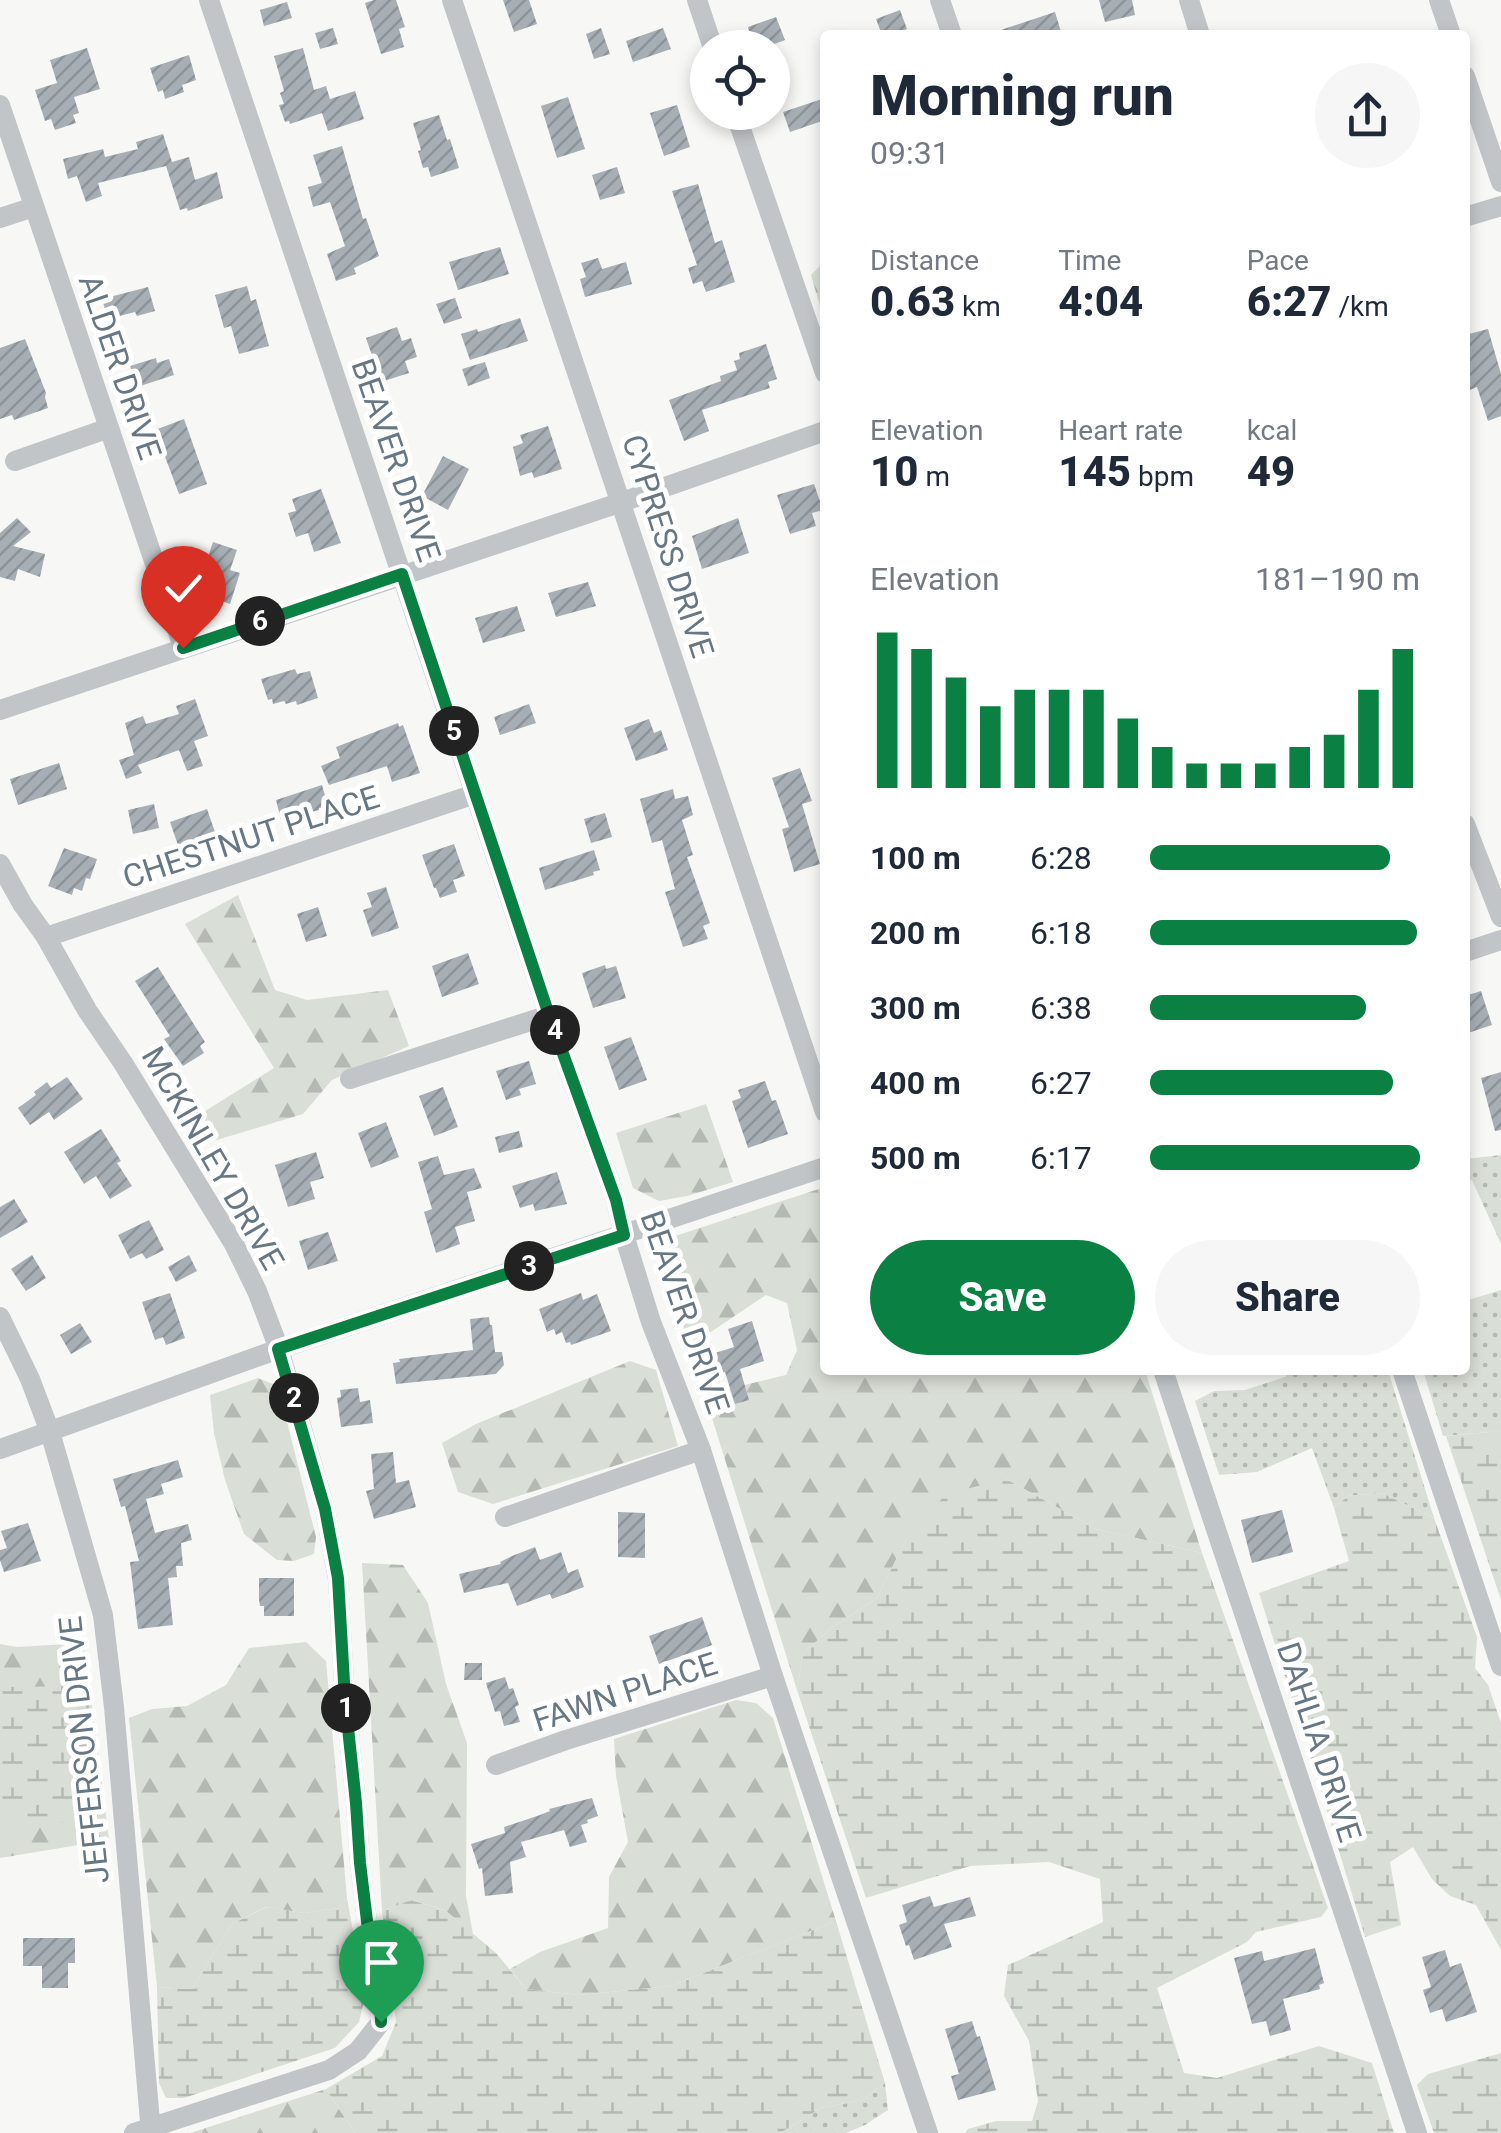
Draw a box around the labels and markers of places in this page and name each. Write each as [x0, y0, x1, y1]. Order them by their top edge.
pin [141, 546, 226, 649]
pin: 6 [235, 596, 285, 646]
pin: 5 [429, 706, 479, 756]
pin: 4 [530, 1005, 580, 1055]
pin: 3 [504, 1241, 554, 1291]
pin: 2 [269, 1373, 319, 1423]
pin: 1 [321, 1683, 371, 1733]
pin [339, 1920, 424, 2023]

